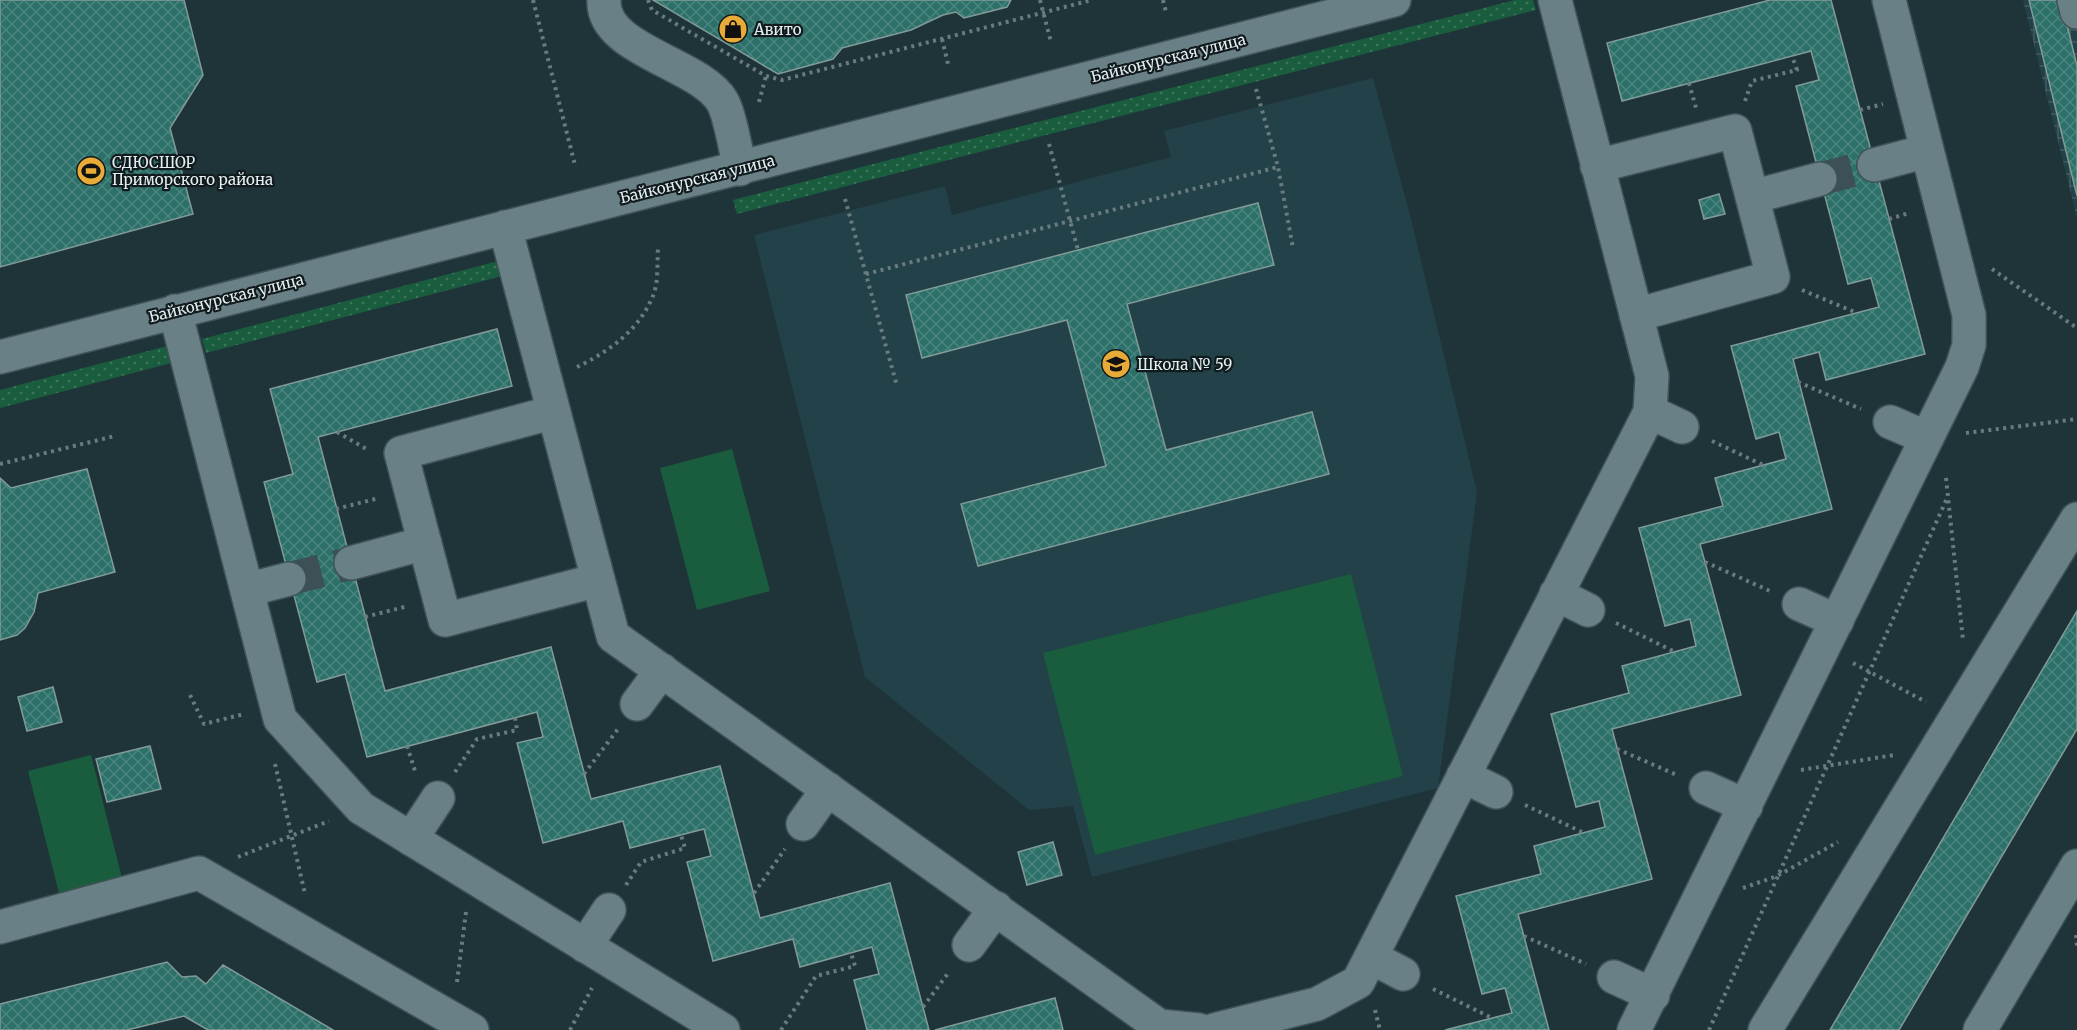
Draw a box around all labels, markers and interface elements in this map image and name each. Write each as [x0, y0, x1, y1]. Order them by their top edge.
shop icon: Авито [717, 13, 749, 45]
place label: Авито [753, 20, 802, 39]
street label: Байконурская улица [1088, 30, 1248, 86]
street label: Байконурская улица [617, 151, 777, 207]
place label: СДЮСШОР Приморского района [112, 153, 273, 189]
sports icon: СДЮСШОР Приморского района [75, 155, 107, 187]
street label: Байконурская улица [146, 270, 306, 326]
school or university icon: Школа № 59 [1100, 348, 1132, 380]
place label: Школа № 59 [1137, 355, 1232, 374]

